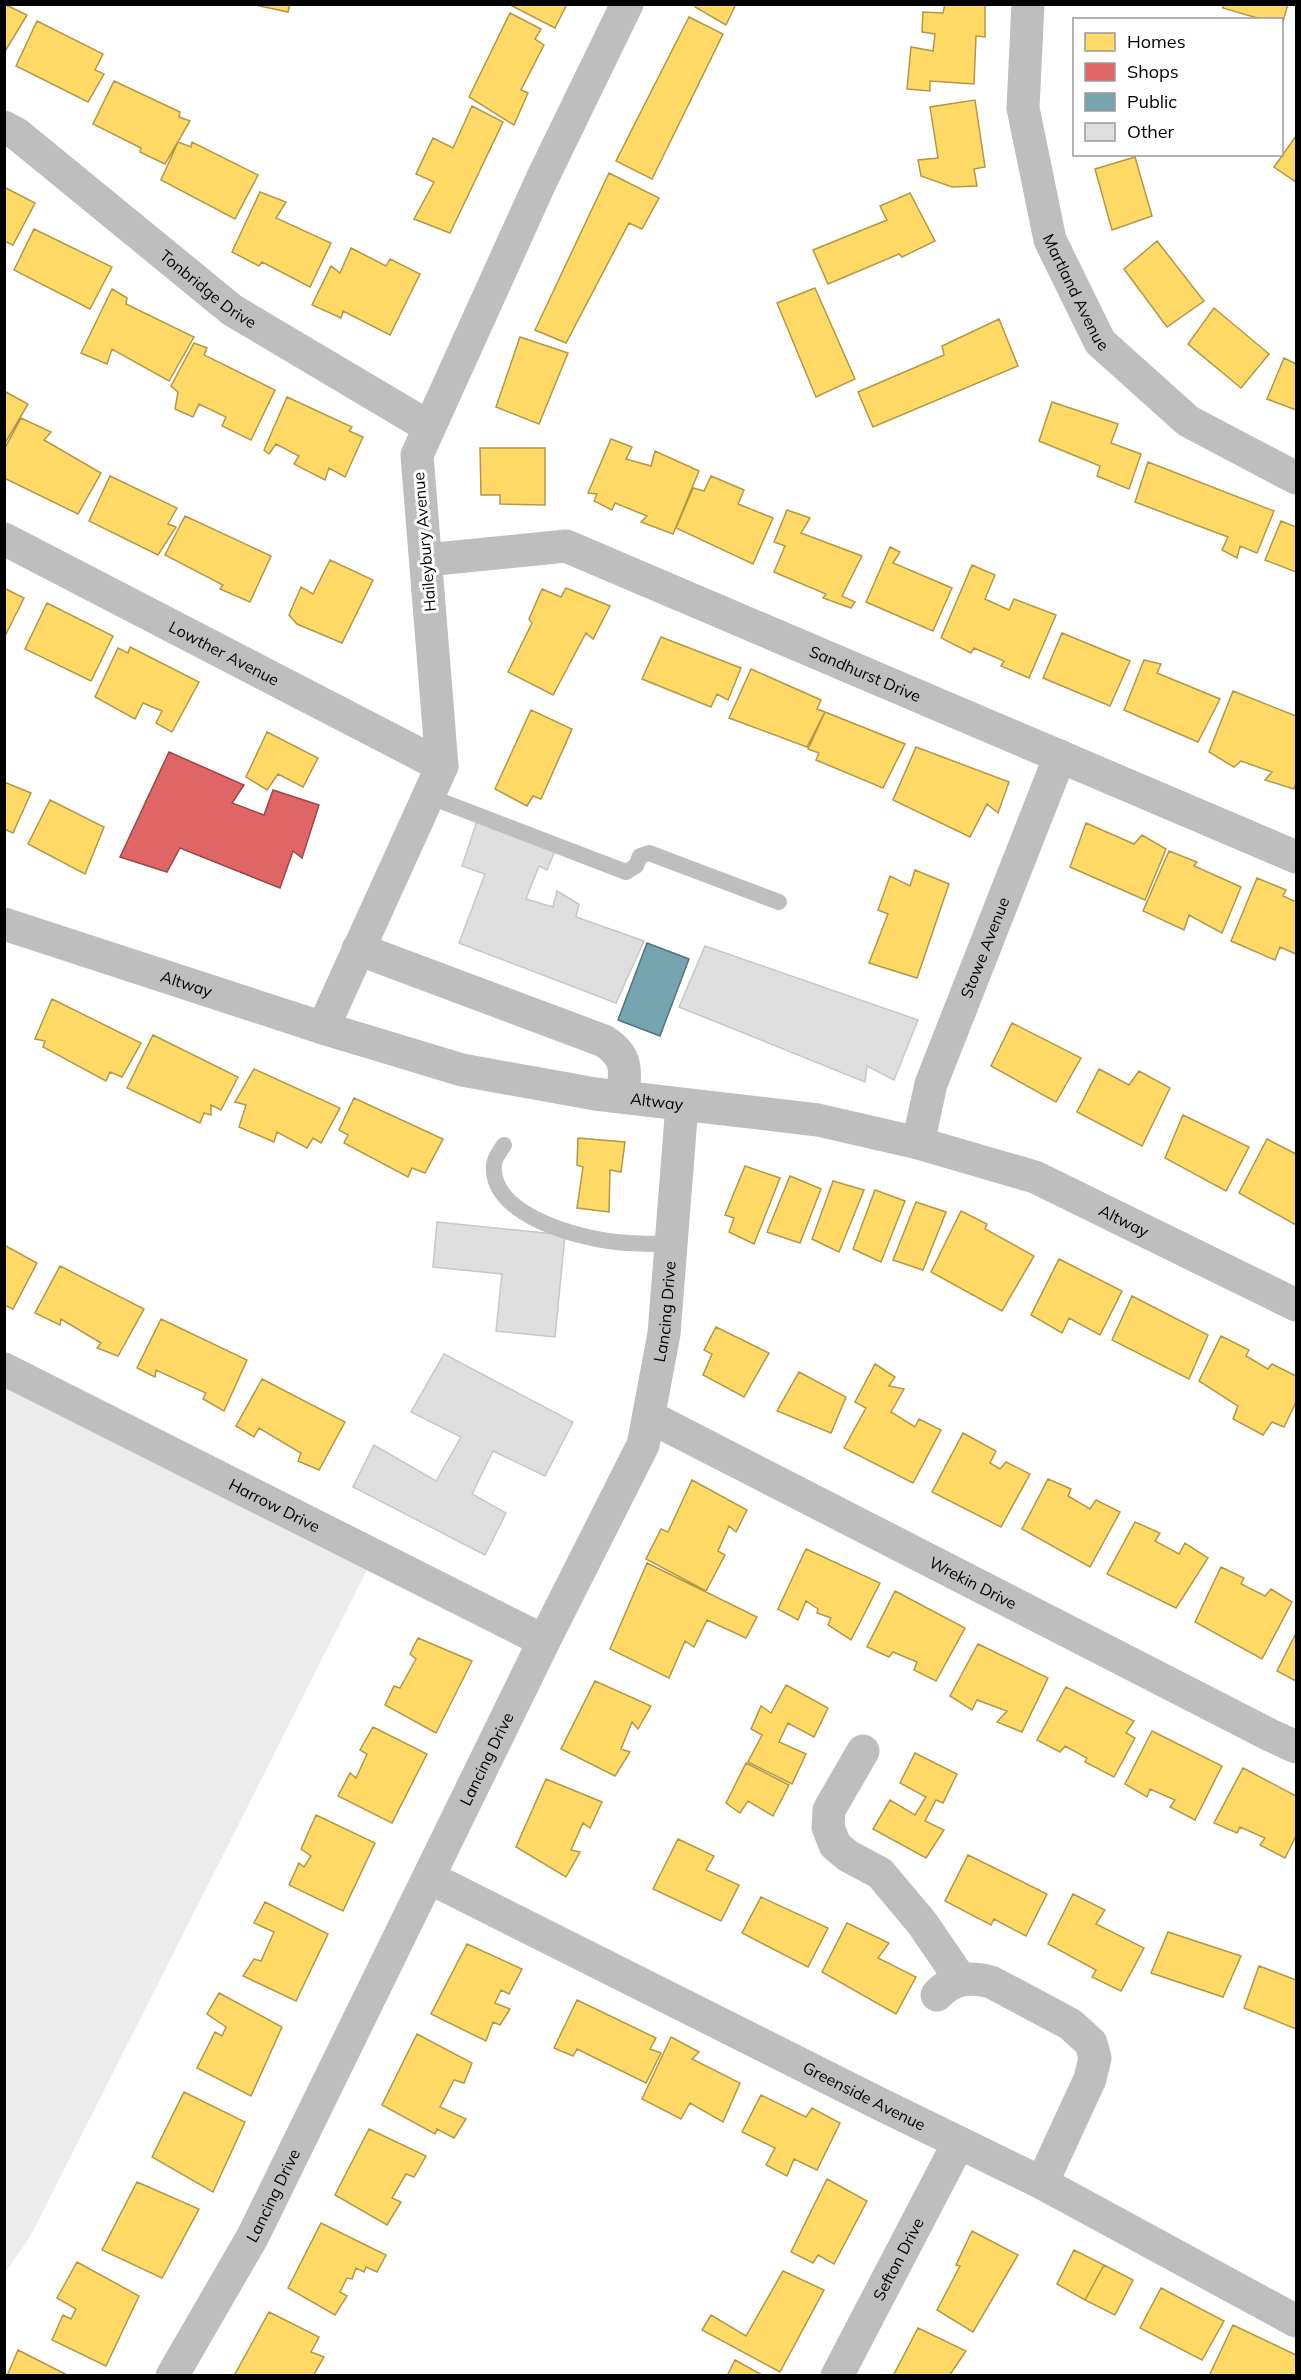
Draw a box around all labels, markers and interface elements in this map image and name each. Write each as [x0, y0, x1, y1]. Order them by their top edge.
legend [1073, 18, 1283, 156]
text: Homes [1127, 30, 1186, 53]
text: Shops [1127, 60, 1179, 83]
text: Public [1127, 90, 1177, 113]
text: Other [1127, 120, 1175, 143]
street label: Martland Avenue [1039, 231, 1113, 355]
street label: Tonbridge Drive [156, 245, 260, 332]
street label: Haileybury Avenue [408, 471, 440, 613]
street label: Lowther Avenue [166, 616, 283, 690]
street label: Sandhurst Drive [806, 641, 924, 706]
street label: Stowe Avenue [956, 894, 1014, 1001]
street label: Altway [158, 966, 215, 1001]
street label: Altway [629, 1088, 685, 1114]
street label: Altway [1096, 1200, 1153, 1242]
street label: Lancing Drive [649, 1260, 680, 1364]
street label: Harrow Drive [226, 1474, 323, 1537]
street label: Wrekin Drive [926, 1552, 1020, 1613]
street label: Lancing Drive [455, 1709, 518, 1809]
street label: Greenside Avenue [800, 2057, 929, 2135]
street label: Lancing Drive [242, 2145, 304, 2246]
street label: Sefton Drive [868, 2214, 928, 2304]

